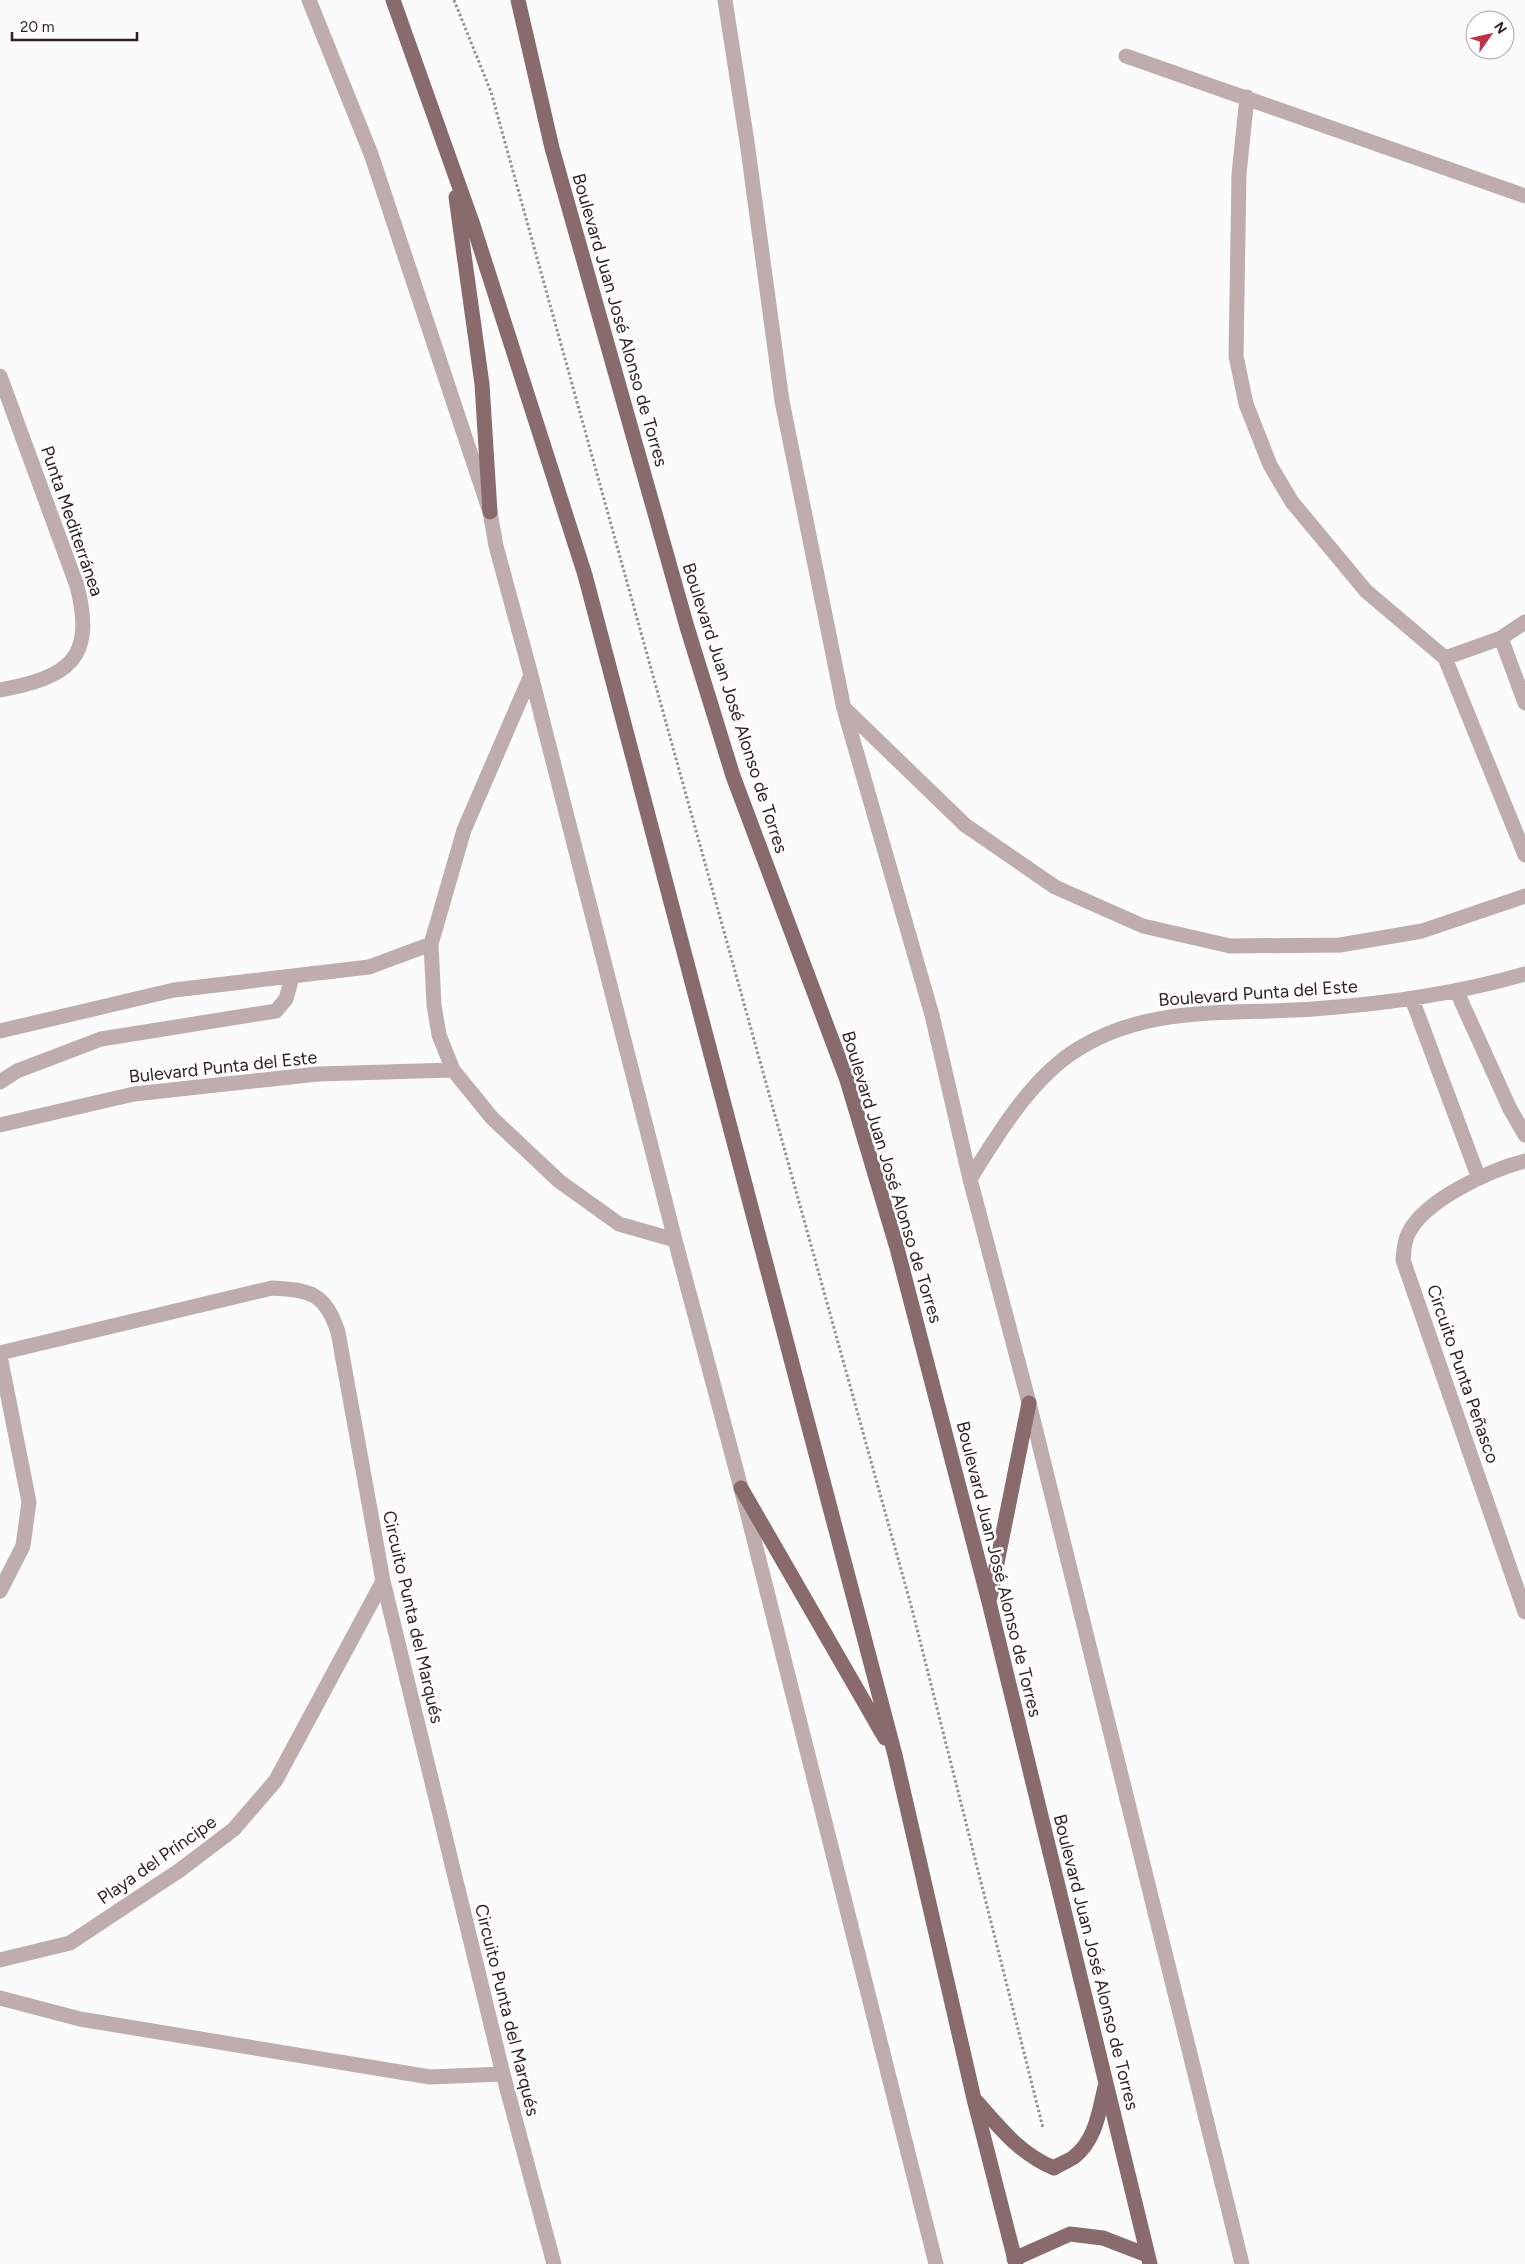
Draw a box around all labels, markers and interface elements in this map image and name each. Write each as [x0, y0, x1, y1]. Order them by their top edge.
scale bar [12, 10, 138, 42]
north arrow [1465, 10, 1515, 60]
text: 20 m [20, 18, 54, 36]
text: N [1490, 19, 1510, 37]
street label: Boulevard Juan José Alonso de Torres [568, 171, 672, 469]
street label: Punta Mediterránea [36, 443, 108, 599]
street label: Boulevard Juan José Alonso de Torres [678, 560, 792, 856]
street label: Boulevard Punta del Este [1158, 975, 1359, 1011]
street label: Boulevard Juan José Alonso de Torres [837, 1028, 947, 1326]
street label: Bulevard Punta del Este [128, 1046, 318, 1088]
street label: Circuito Punta Peñasco [1422, 1282, 1504, 1466]
street label: Boulevard Juan José Alonso de Torres [952, 1419, 1046, 1719]
street label: Circuito Punta del Marqués [378, 1509, 448, 1725]
street label: Playa del Príncipe [93, 1811, 221, 1909]
street label: Boulevard Juan José Alonso de Torres [1049, 1812, 1143, 2112]
street label: Circuito Punta del Marqués [470, 1902, 544, 2118]

